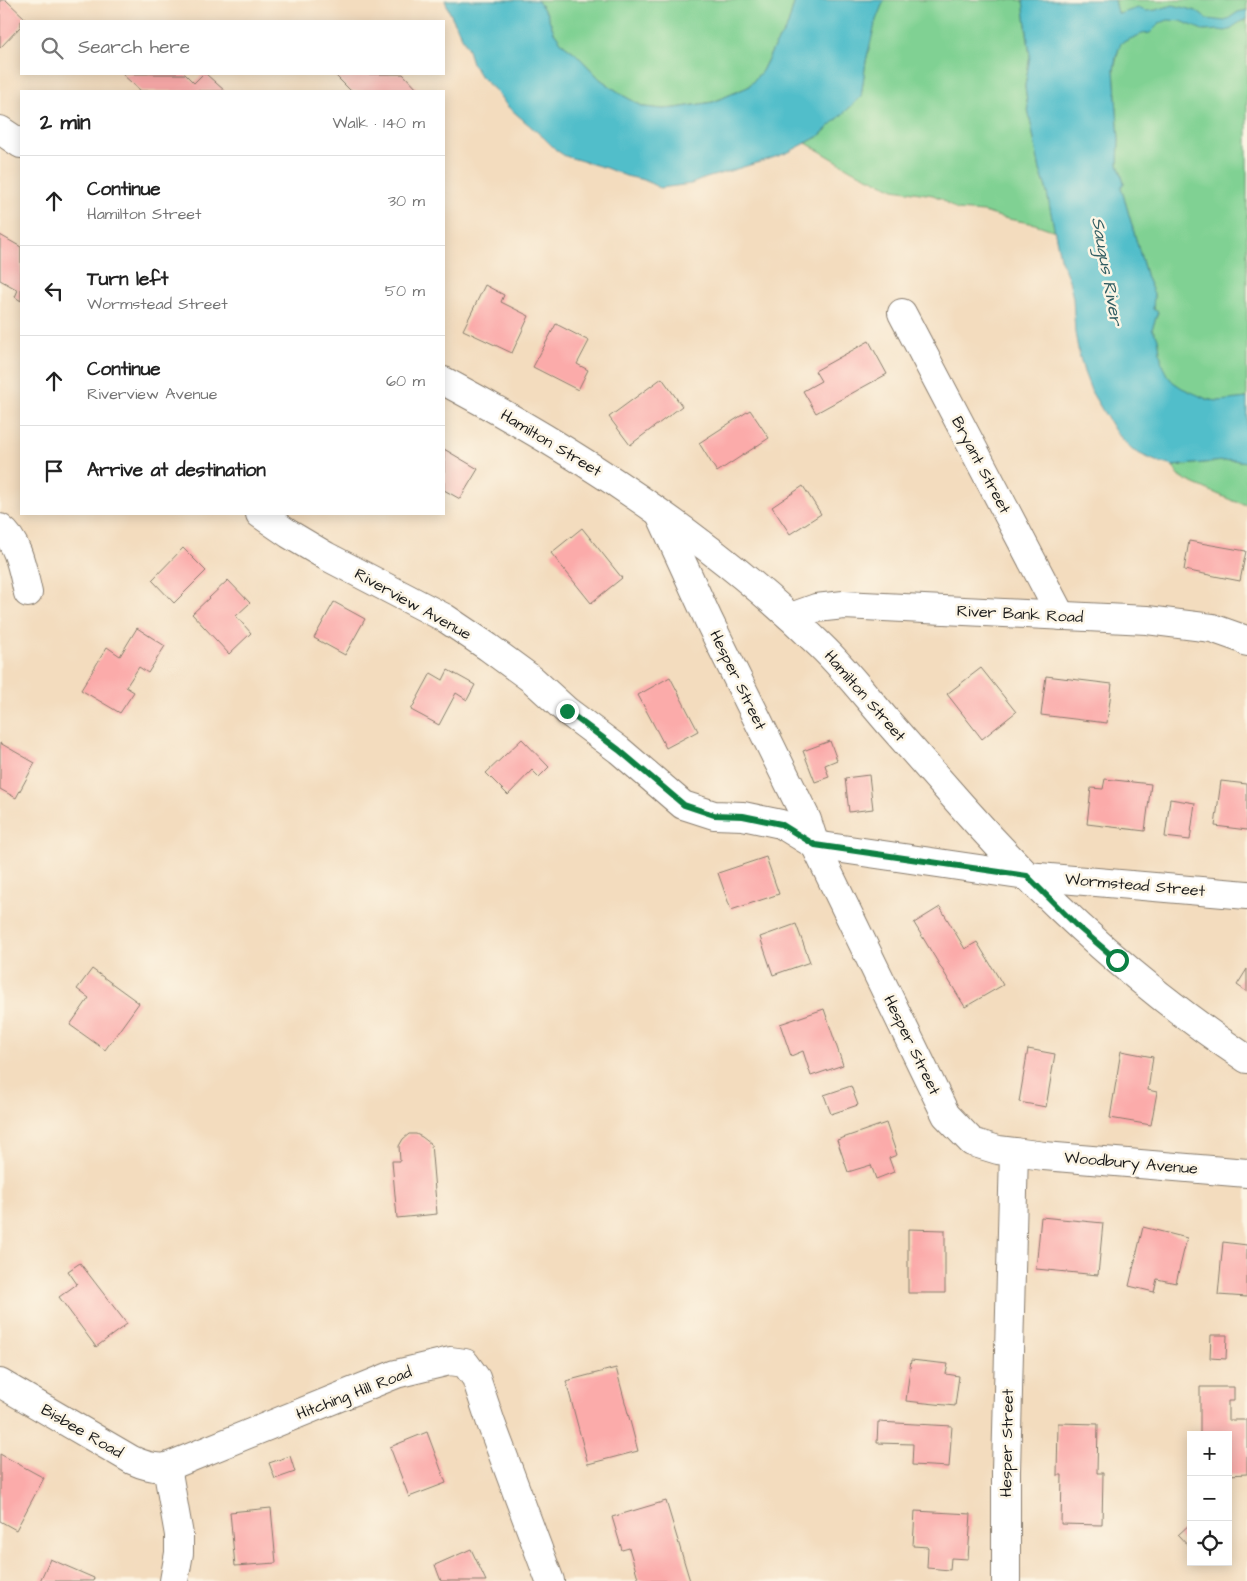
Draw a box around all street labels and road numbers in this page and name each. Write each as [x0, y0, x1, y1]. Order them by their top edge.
street label: Hamilton Street [496, 404, 606, 482]
street label: Bryant Street [945, 412, 1016, 518]
street label: Riverview Avenue [351, 563, 476, 645]
street label: River Bank Road [956, 600, 1084, 628]
street label: Hesper Street [704, 626, 772, 734]
street label: Hamilton Street [819, 646, 911, 747]
street label: Wormstead Street [1064, 868, 1207, 902]
street label: Hesper Street [878, 991, 946, 1099]
street label: Woodbury Avenue [1063, 1146, 1199, 1181]
street label: Hitching Hill Road [293, 1361, 415, 1426]
street label: Hesper Street [995, 1388, 1019, 1497]
street label: Bisbee Road [37, 1399, 127, 1463]

